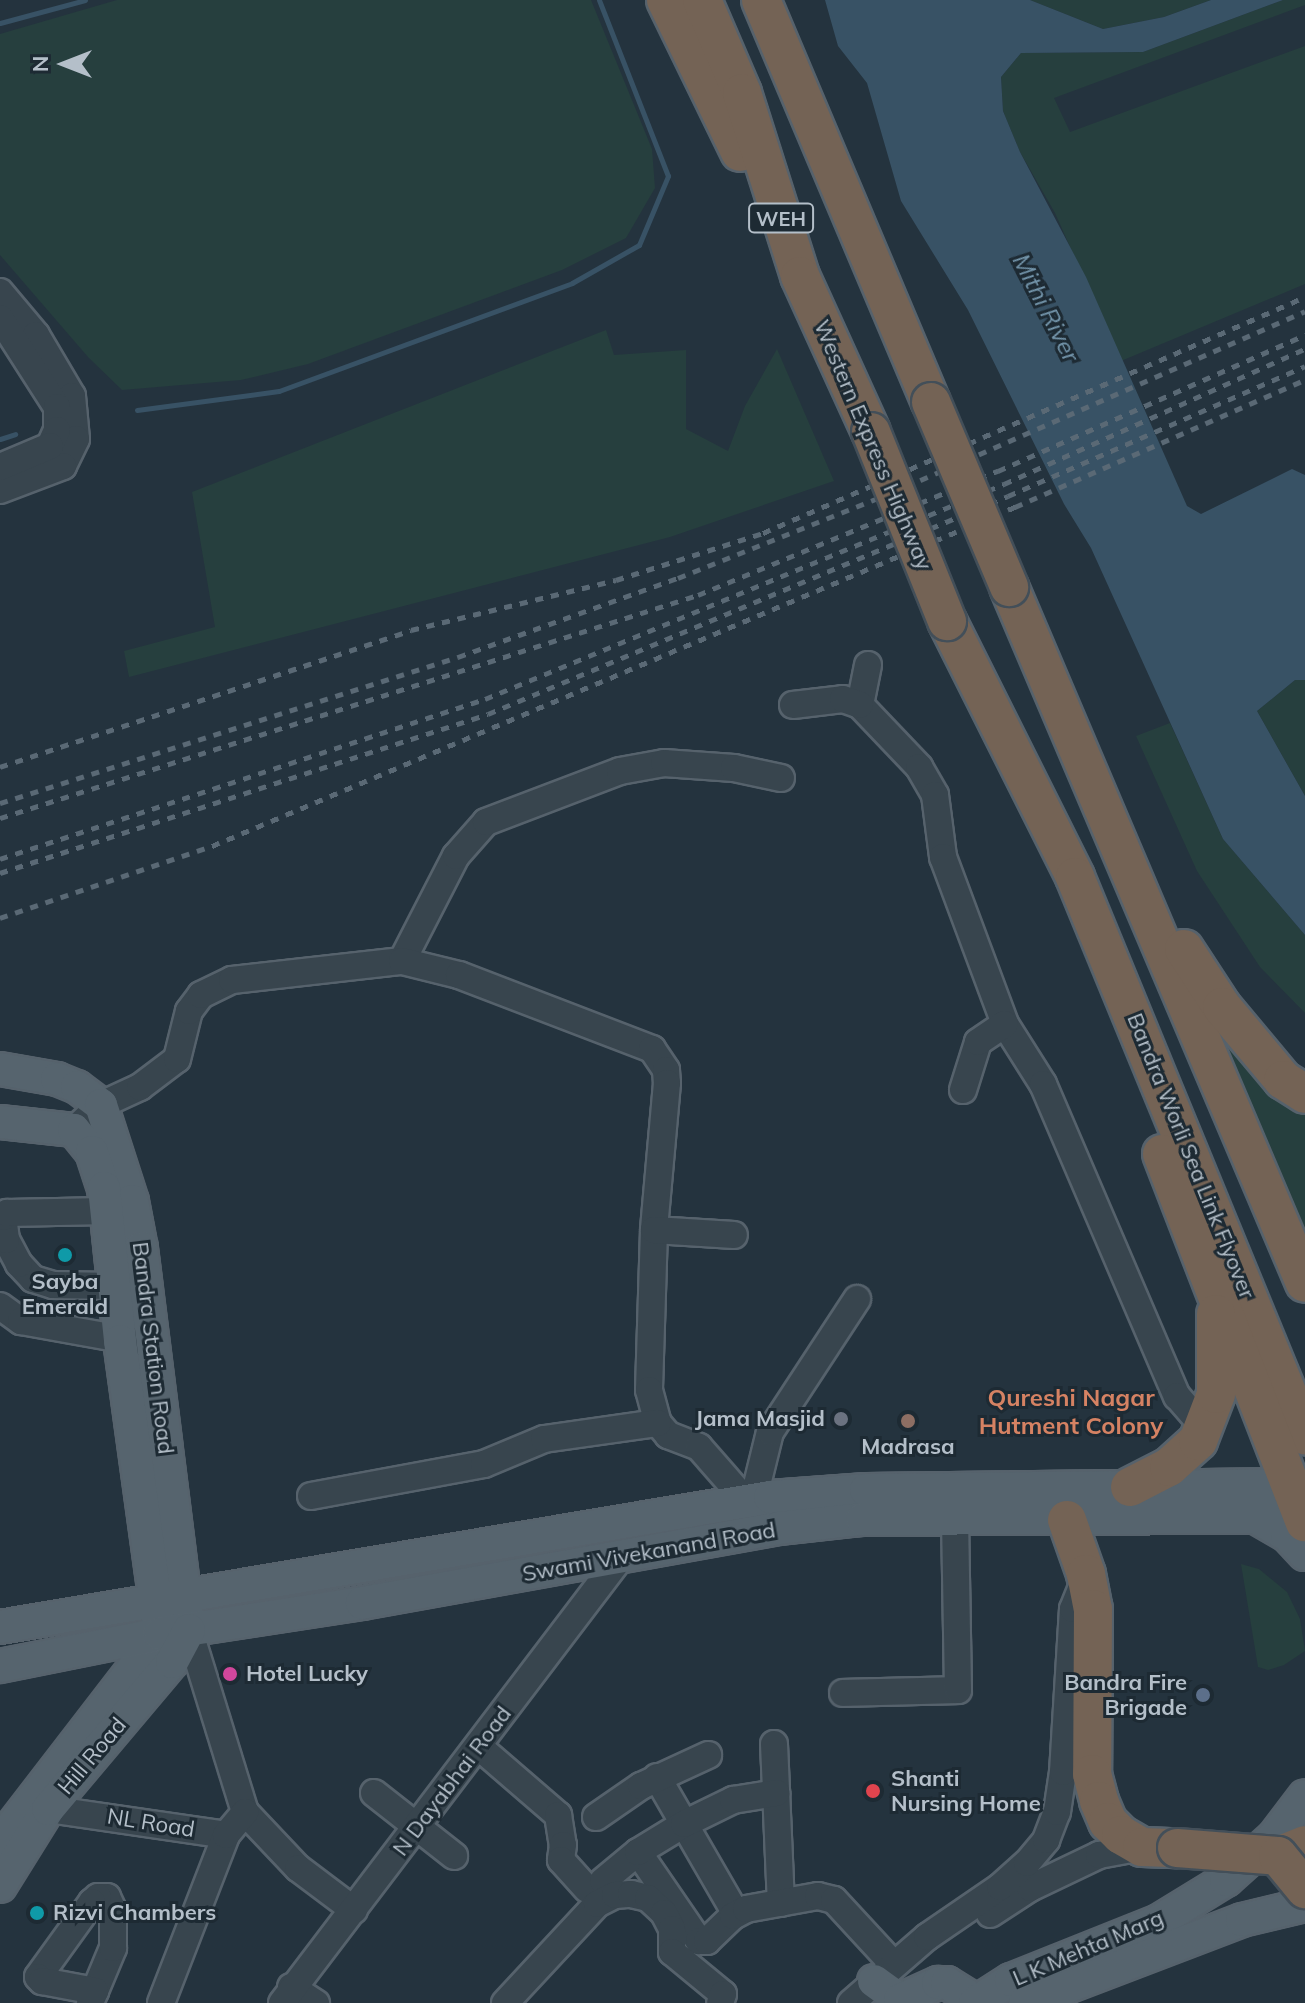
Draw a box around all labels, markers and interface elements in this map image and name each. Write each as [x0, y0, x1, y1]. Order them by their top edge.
north arrow [24, 24, 104, 104]
text: N [26, 56, 54, 72]
road number: WEH [747, 202, 815, 234]
water label: Mithi River [1007, 249, 1085, 367]
street label: Western Express Highway [808, 316, 938, 574]
street label: Bandra Worli Sea Link Flyover [1121, 1009, 1261, 1303]
street label: Bandra Station Road [127, 1240, 179, 1456]
marker: Sayba Emerald [56, 1246, 74, 1264]
place label: Sayba Emerald [22, 1268, 108, 1320]
district label: Qureshi Nagar Hutment Colony [979, 1384, 1163, 1440]
place label: Jama Masjid [695, 1406, 825, 1432]
marker: Jama Masjid [832, 1410, 850, 1428]
marker: Madrasa [899, 1412, 917, 1430]
place label: Madrasa [861, 1434, 955, 1460]
street label: Swami Vivekanand Road [520, 1517, 778, 1587]
place label: Hotel Lucky [246, 1661, 368, 1687]
marker: Hotel Lucky [221, 1665, 239, 1683]
place label: Bandra Fire Brigade [1064, 1669, 1187, 1720]
marker: Bandra Fire Brigade [1194, 1686, 1212, 1704]
street label: N Dayabhai Road [387, 1701, 517, 1861]
street label: Hill Road [52, 1712, 132, 1800]
place label: Shanti Nursing Home [891, 1765, 1041, 1816]
marker: Shanti Nursing Home [862, 1780, 884, 1802]
street label: NL Road [105, 1803, 197, 1843]
place label: Rizvi Chambers [53, 1900, 216, 1926]
marker: Rizvi Chambers [28, 1904, 46, 1922]
street label: L K Mehta Marg [1009, 1904, 1167, 1992]

